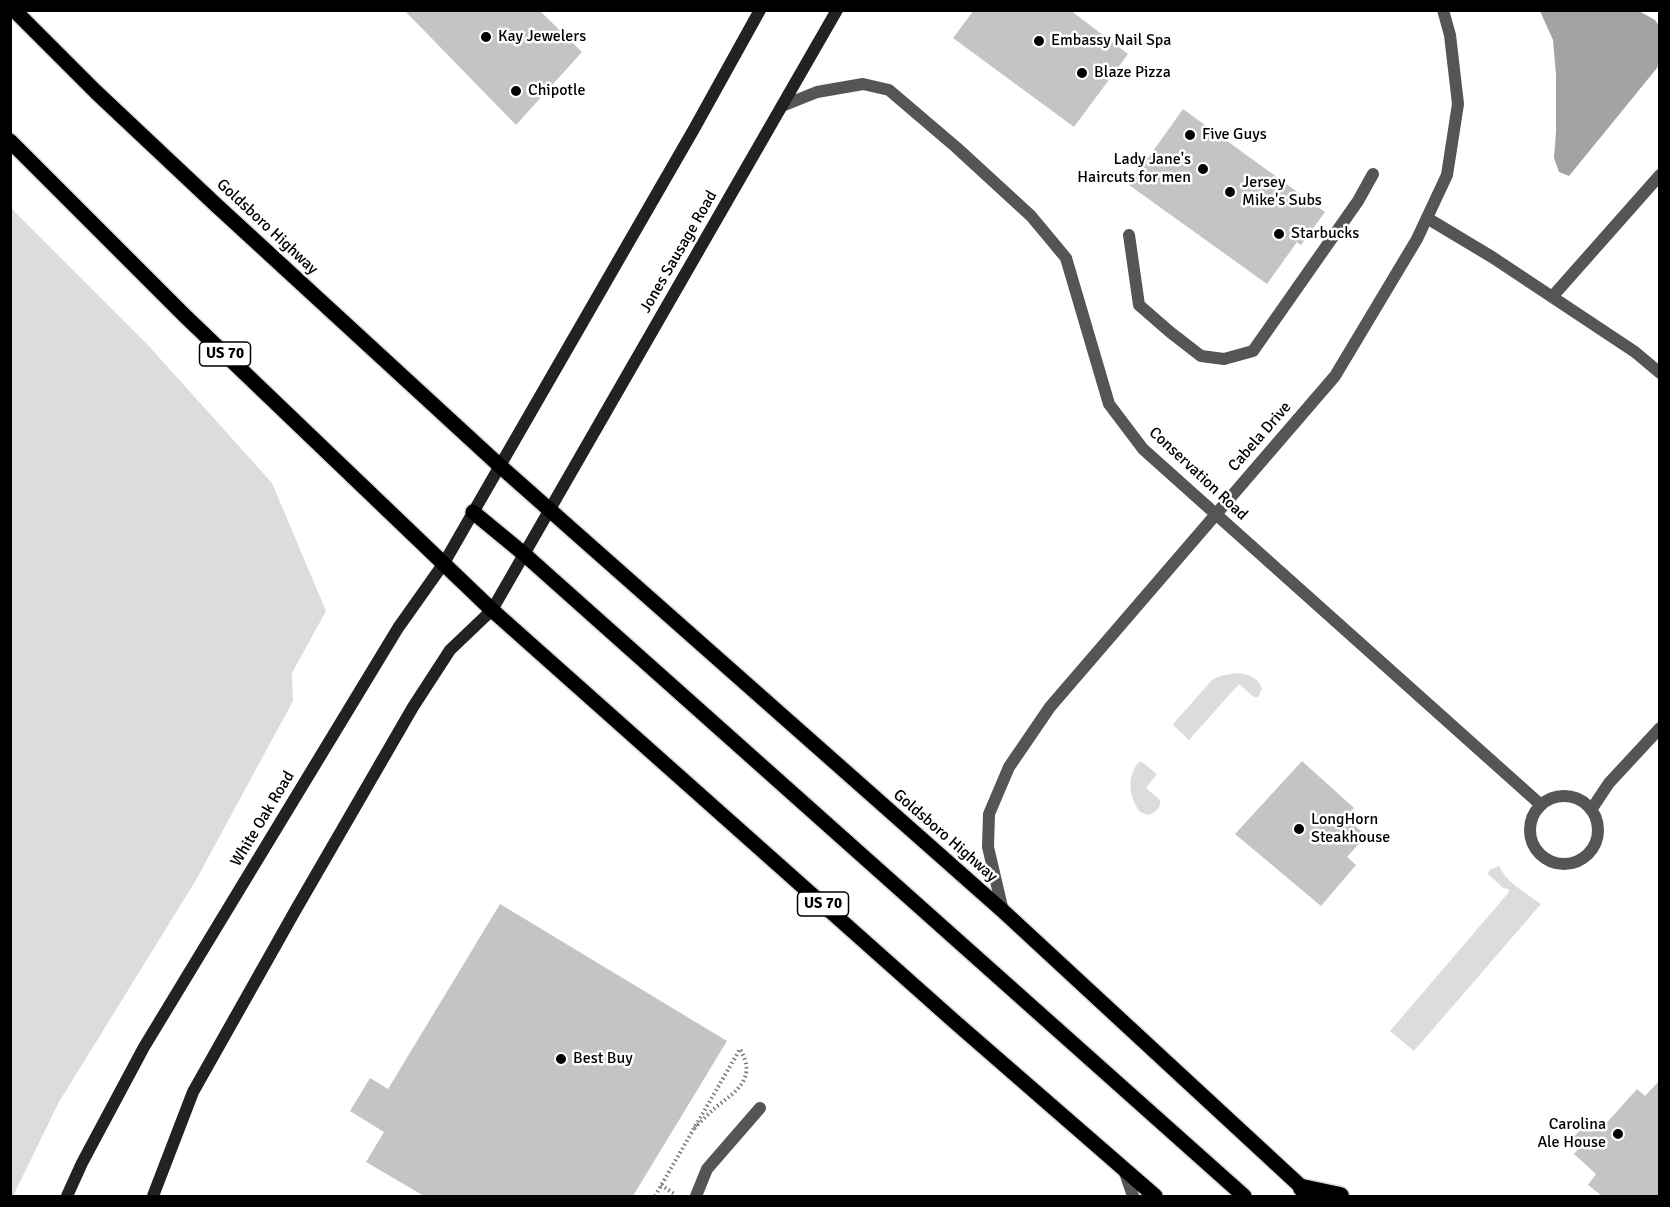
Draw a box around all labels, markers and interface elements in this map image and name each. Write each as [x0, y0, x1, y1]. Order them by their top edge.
place label: Kay Jewelers [498, 27, 586, 47]
marker: Kay Jewelers [479, 30, 493, 44]
place label: Embassy Nail Spa [1051, 31, 1171, 51]
marker: Embassy Nail Spa [1032, 34, 1046, 48]
place label: Blaze Pizza [1094, 63, 1171, 83]
marker: Blaze Pizza [1075, 66, 1089, 80]
place label: Chipotle [528, 81, 586, 101]
marker: Chipotle [509, 84, 523, 98]
place label: Five Guys [1202, 125, 1267, 145]
marker: Five Guys [1183, 128, 1197, 142]
place label: Lady Jane's Haircuts for men [1077, 150, 1191, 188]
marker: Lady Jane's Haircuts for men [1196, 162, 1210, 176]
place label: Jersey Mike's Subs [1242, 173, 1322, 211]
street label: Goldsboro Highway [212, 175, 322, 279]
marker: Jersey Mike's Subs [1223, 185, 1237, 199]
street label: Jones Sausage Road [636, 188, 722, 316]
place label: Starbucks [1291, 224, 1359, 244]
marker: Starbucks [1272, 227, 1286, 241]
road number: US 70 [200, 342, 250, 366]
street label: Cabela Drive [1224, 398, 1296, 476]
street label: Conservation Road [1145, 423, 1251, 525]
street label: White Oak Road [227, 768, 299, 870]
street label: Goldsboro Highway [889, 786, 1001, 886]
place label: LongHorn Steakhouse [1311, 810, 1390, 848]
marker: LongHorn Steakhouse [1292, 822, 1306, 836]
road number: US 70 [798, 892, 848, 916]
place label: Best Buy [573, 1049, 633, 1069]
marker: Best Buy [554, 1052, 568, 1066]
place label: Carolina Ale House [1537, 1115, 1606, 1153]
marker: Carolina Ale House [1611, 1127, 1625, 1141]

